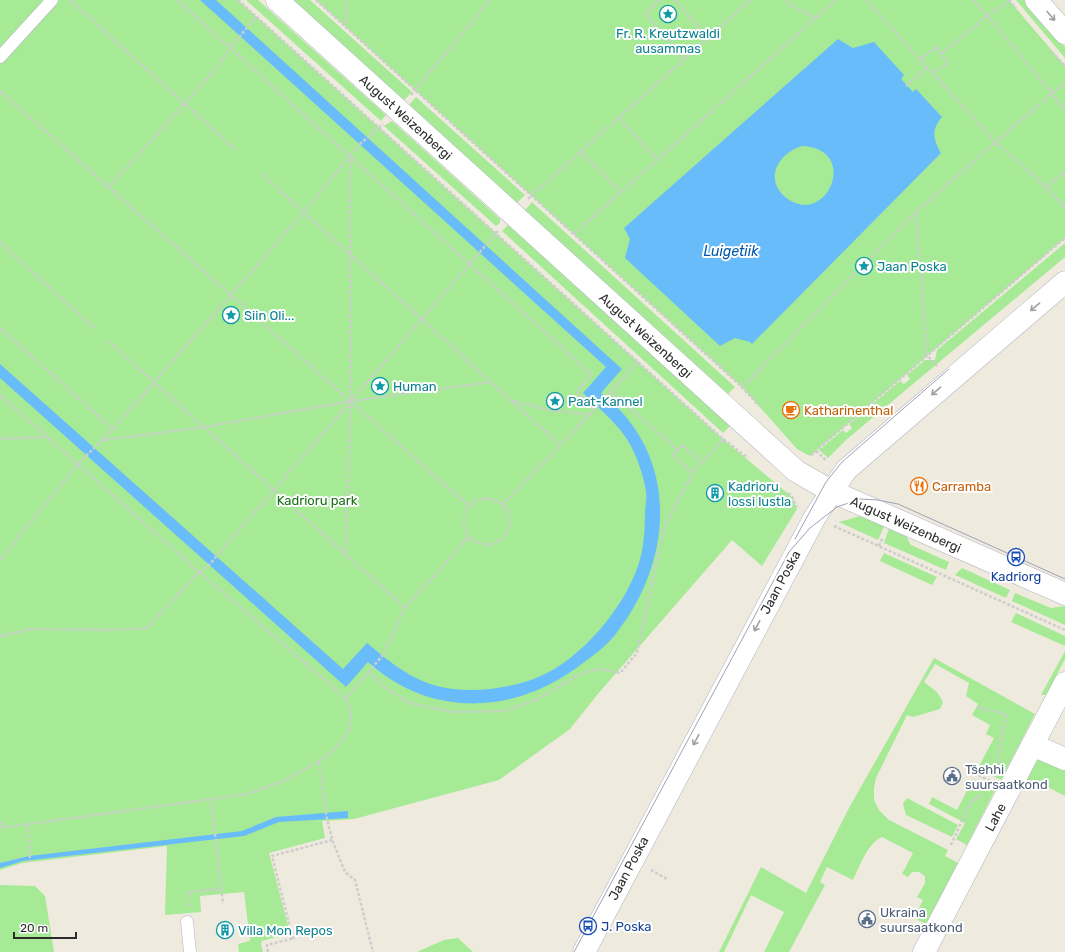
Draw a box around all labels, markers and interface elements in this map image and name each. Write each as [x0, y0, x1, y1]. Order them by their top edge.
place icon: Fr. R. Kreutzwaldi ausammas [658, 4, 678, 24]
one-way arrow [1046, 11, 1055, 22]
place label: Fr. R. Kreutzwaldi ausammas [616, 26, 720, 56]
street label: August Weizenbergi [355, 72, 455, 164]
water label: Luigetiik [704, 243, 759, 260]
place icon: Jaan Poska [854, 256, 874, 276]
place label: Jaan Poska [877, 259, 947, 274]
street label: August Weizenbergi [595, 290, 695, 382]
one-way arrow [1030, 302, 1041, 311]
place icon: Siin Oli... [221, 305, 241, 325]
place label: Siin Oli... [244, 308, 294, 323]
place icon: Human [370, 376, 390, 396]
place label: Human [393, 379, 437, 394]
one-way arrow [931, 386, 941, 395]
place icon: Paat-Kannel [545, 391, 565, 411]
place label: Paat-Kannel [568, 394, 643, 409]
cafe icon: Katharinenthal [781, 400, 801, 420]
place label: Katharinenthal [804, 403, 893, 418]
restaurant icon: Carramba [909, 476, 929, 496]
place label: Kadrioru lossi lustla [728, 479, 791, 509]
place label: Carramba [932, 479, 991, 494]
building icon: Kadrioru lossi lustla [705, 483, 725, 503]
park label: Kadrioru park [277, 493, 358, 508]
street label: August Weizenbergi [848, 493, 964, 557]
bus stop icon: Kadriorg [1006, 547, 1026, 567]
street label: Jaan Poska [757, 548, 803, 617]
place label: Kadriorg [991, 569, 1041, 585]
one-way arrow [753, 619, 760, 631]
one-way arrow [691, 734, 699, 746]
place label: Tšehhi suursaatkond [965, 762, 1048, 792]
public building icon: Tšehhi suursaatkond [942, 766, 962, 786]
street label: Lahe [982, 801, 1009, 834]
street label: Jaan Poska [605, 834, 651, 903]
place label: Ukraina suursaatkond [880, 905, 963, 935]
public building icon: Ukraina suursaatkond [857, 909, 877, 929]
scale bar [14, 914, 76, 940]
bus stop icon: J. Poska [578, 916, 598, 936]
place label: J. Poska [601, 919, 652, 934]
building icon: Villa Mon Repos [215, 920, 235, 940]
text: 20 m [20, 921, 48, 935]
place label: Villa Mon Repos [238, 923, 333, 938]

